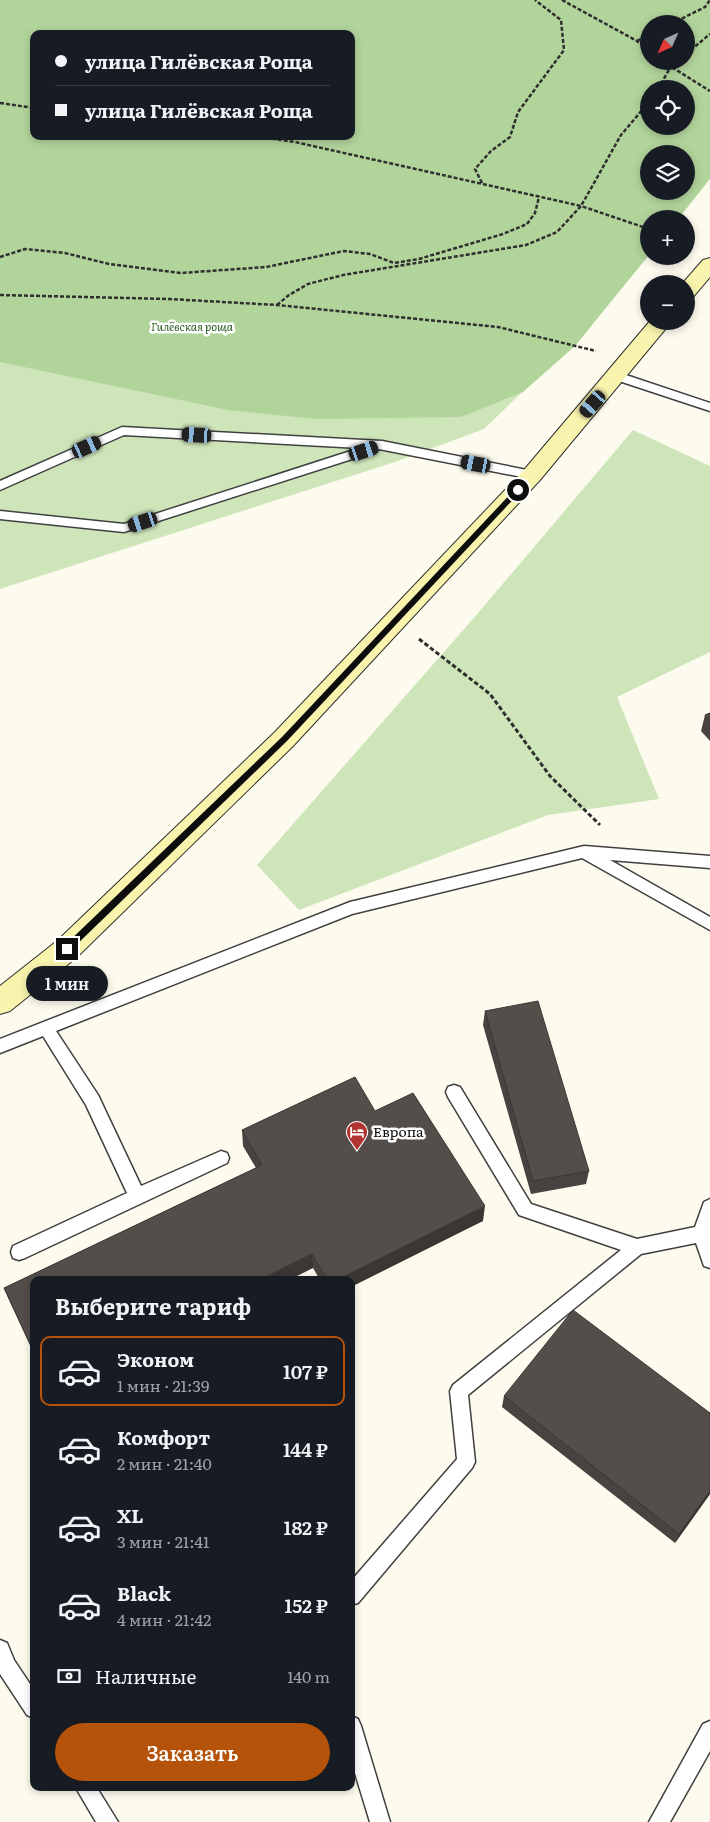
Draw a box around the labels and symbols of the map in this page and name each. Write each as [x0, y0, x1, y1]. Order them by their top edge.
north arrow [640, 15, 695, 70]
park label: Гилёвская роща [151, 318, 234, 334]
car [577, 388, 608, 420]
car [181, 427, 212, 443]
car [70, 434, 103, 460]
car [347, 439, 380, 463]
car [459, 454, 492, 474]
route start [507, 479, 529, 501]
car [126, 510, 159, 534]
route end [56, 938, 78, 960]
callout: 1 мин [26, 966, 108, 1002]
hotel icon: Европа [345, 1120, 369, 1151]
place label: Европа [373, 1121, 424, 1141]

